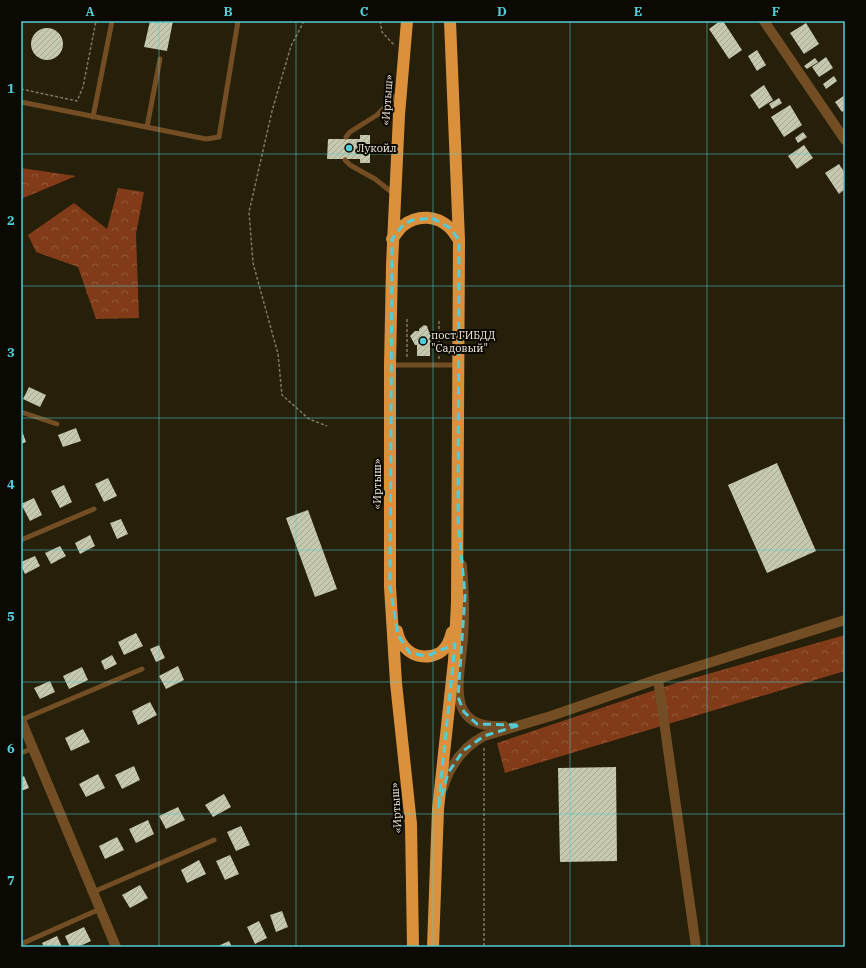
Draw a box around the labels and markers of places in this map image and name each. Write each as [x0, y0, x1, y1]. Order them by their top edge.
place label: Лукойл [357, 141, 397, 155]
marker: Лукойл [344, 143, 354, 153]
place label: пост ГИБДД "Садовый" [431, 328, 496, 355]
marker: пост ГИБДД "Садовый" [418, 336, 428, 346]

